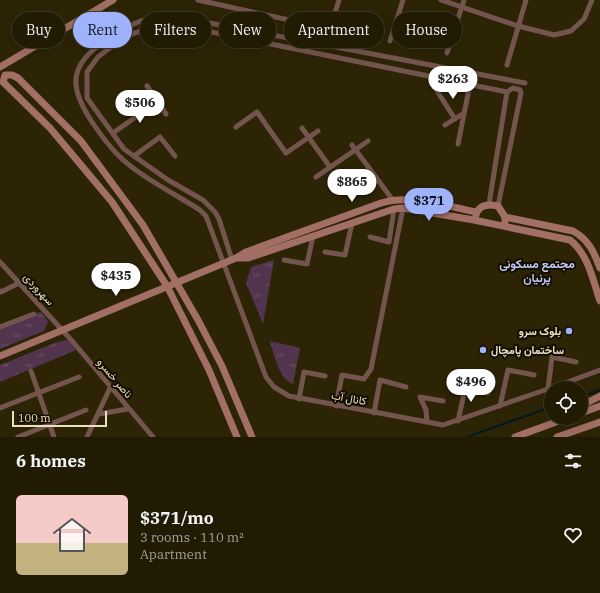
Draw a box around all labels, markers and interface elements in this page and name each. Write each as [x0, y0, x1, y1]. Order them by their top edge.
chip: Buy [12, 12, 65, 48]
chip: Rent [73, 12, 132, 48]
chip: Filters [140, 12, 211, 48]
chip: New [219, 12, 276, 48]
chip: Apartment [284, 12, 384, 48]
chip: House [392, 12, 462, 48]
pin: $263 [429, 66, 477, 100]
text: $263 [437, 70, 469, 87]
pin: $506 [116, 90, 164, 124]
text: $506 [124, 94, 156, 111]
pin: $865 [328, 169, 376, 203]
text: $865 [336, 173, 368, 190]
pin: $371 [405, 188, 453, 222]
text: $371 [413, 192, 445, 209]
district label: مجتمع مسکونی پرنیان [499, 256, 575, 286]
pin: $435 [92, 263, 140, 297]
text: $435 [100, 267, 132, 284]
street label: سهروردی [21, 270, 58, 308]
place label: بلوک سرو [519, 324, 561, 338]
marker: بلوک سرو [564, 326, 574, 336]
place label: ساختمان پامچال [491, 343, 564, 358]
marker: ساختمان پامچال [478, 345, 488, 355]
street label: ناصر خسرو [94, 355, 136, 401]
pin: $496 [447, 369, 495, 403]
text: $496 [455, 373, 487, 390]
map controls [544, 381, 588, 425]
button: locate [544, 381, 588, 425]
street label: کانال آب [330, 388, 368, 408]
scale bar [12, 409, 107, 428]
text: 100 m [18, 411, 51, 425]
text: 6 homes [16, 450, 86, 472]
icon: filters [562, 450, 584, 472]
text: $371/mo [140, 507, 214, 529]
icon: home [48, 511, 96, 559]
icon: heart [562, 524, 584, 546]
text: 3 rooms · 110 m² [140, 529, 244, 546]
text: Apartment [140, 546, 207, 563]

